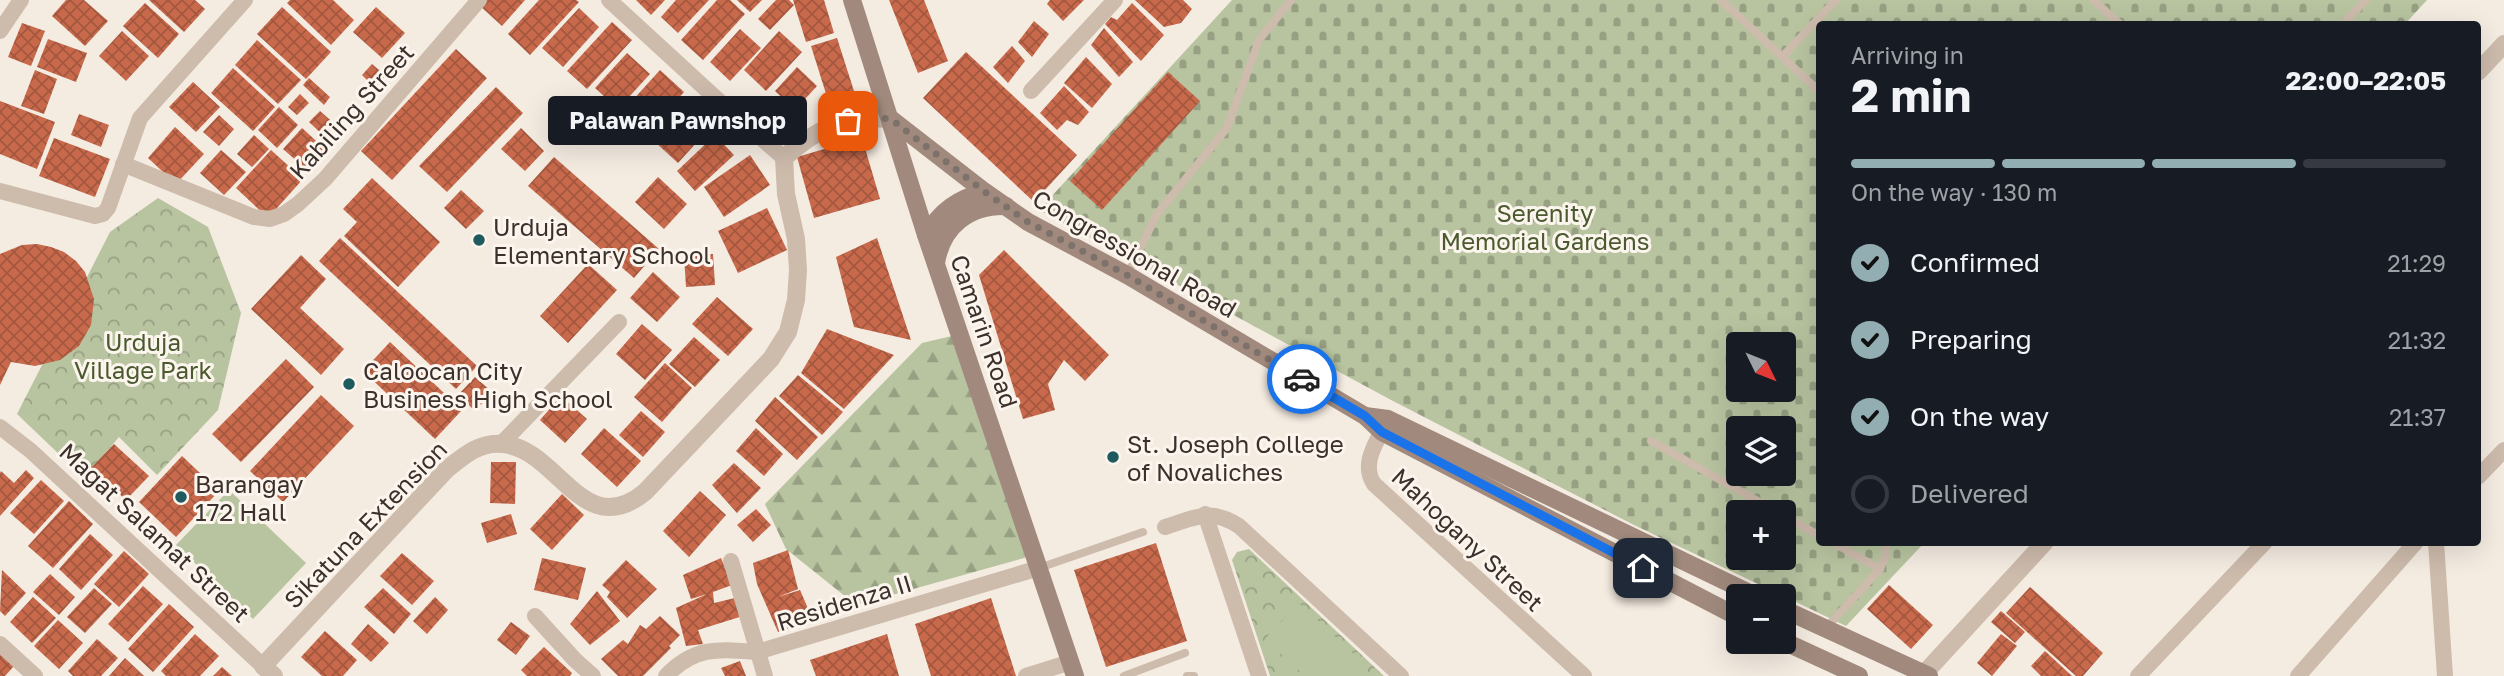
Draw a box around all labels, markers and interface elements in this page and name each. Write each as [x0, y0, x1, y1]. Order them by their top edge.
street label: Kabiling Street [283, 37, 419, 185]
text: Arriving in [1851, 41, 1964, 69]
text: 22:00–22:05 [2286, 65, 2446, 96]
text: 2 min [1851, 67, 1971, 122]
pin [818, 91, 878, 151]
callout: Palawan Pawnshop [547, 96, 806, 146]
icon: bag [829, 102, 867, 140]
text: Palawan Pawnshop [569, 106, 786, 134]
text: On the way · 130 m [1851, 178, 2057, 206]
street label: Congressional Road [1028, 183, 1242, 323]
park label: Serenity Memorial Gardens [1441, 198, 1650, 255]
place label: Urduja Elementary School [493, 212, 711, 269]
marker: Urduja Elementary School [471, 232, 487, 248]
icon: check [1851, 244, 1889, 282]
text: Confirmed [1910, 247, 2040, 278]
text: 21:29 [2387, 249, 2446, 277]
street label: Camarin Road [945, 251, 1025, 411]
icon: check [1851, 321, 1889, 359]
text: Preparing [1910, 324, 2032, 355]
text: 21:32 [2388, 326, 2446, 354]
park label: Urduja Village Park [74, 327, 212, 384]
north arrow [1726, 332, 1796, 402]
map controls [1726, 332, 1796, 654]
courier [1267, 344, 1337, 414]
place label: Caloocan City Business High School [363, 356, 613, 413]
icon: car [1283, 360, 1321, 398]
marker: Caloocan City Business High School [341, 376, 357, 392]
icon: check [1851, 398, 1889, 436]
text: On the way [1910, 401, 2049, 432]
text: 21:37 [2389, 403, 2446, 431]
button: layers [1726, 416, 1796, 486]
place label: St. Joseph College of Novaliches [1127, 429, 1344, 486]
street label: Sikatuna Extension [278, 434, 452, 614]
street label: Magat Salamat Street [54, 436, 256, 628]
marker: St. Joseph College of Novaliches [1105, 449, 1121, 465]
street label: Mahogany Street [1386, 461, 1550, 617]
place label: Barangay 172 Hall [195, 469, 303, 526]
text: Delivered [1910, 478, 2029, 509]
marker: Barangay 172 Hall [173, 489, 189, 505]
button: + [1726, 500, 1796, 570]
pin [1613, 538, 1673, 598]
icon: home [1624, 549, 1662, 587]
street label: Residenza II [773, 568, 915, 636]
button: − [1726, 584, 1796, 654]

